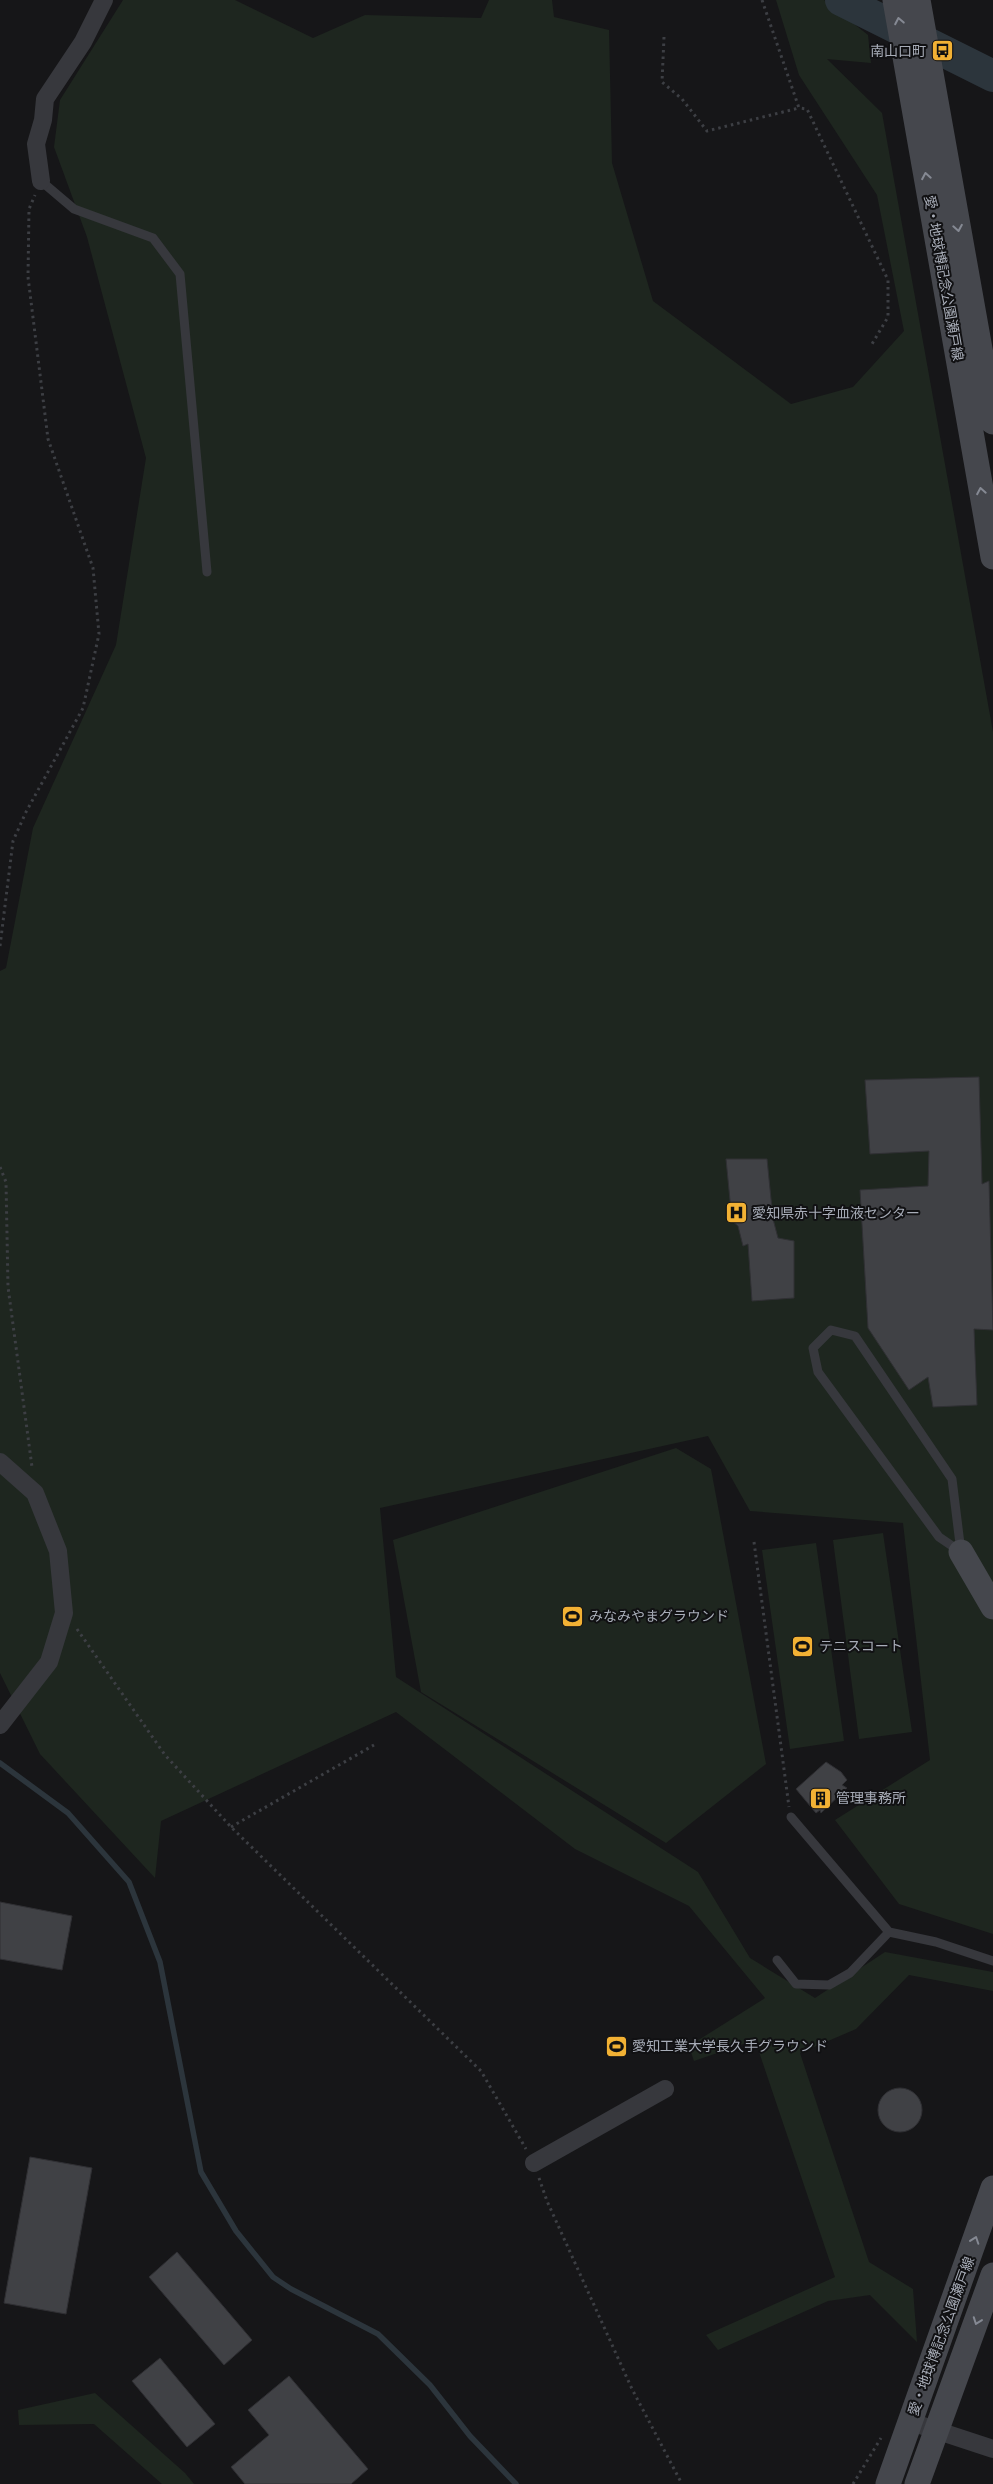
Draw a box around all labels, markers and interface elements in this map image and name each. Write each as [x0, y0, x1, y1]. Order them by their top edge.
one-way arrow [894, 17, 904, 26]
bus stop icon: 南山口町 [930, 39, 954, 63]
place label: 南山口町 [870, 43, 926, 59]
one-way arrow [922, 172, 932, 181]
street label: 愛・地球博記念公園瀬戸線 [922, 194, 966, 362]
one-way arrow [953, 224, 963, 232]
one-way arrow [977, 487, 987, 496]
hospital icon: 愛知県赤十字血液センター [724, 1201, 748, 1225]
place label: 愛知県赤十字血液センター [752, 1205, 920, 1221]
sports icon: みなみやまグラウンド [561, 1604, 585, 1628]
place label: みなみやまグラウンド [589, 1608, 729, 1624]
sports icon: テニスコート [791, 1634, 815, 1658]
place label: テニスコート [819, 1638, 903, 1654]
building icon: 管理事務所 [808, 1786, 832, 1810]
place label: 管理事務所 [836, 1790, 906, 1806]
sports icon: 愛知工業大学長久手グラウンド [604, 2034, 628, 2058]
place label: 愛知工業大学長久手グラウンド [632, 2038, 828, 2054]
one-way arrow [969, 2237, 979, 2245]
street label: 愛・地球博記念公園瀬戸線 [905, 2254, 977, 2418]
one-way arrow [973, 2317, 983, 2325]

